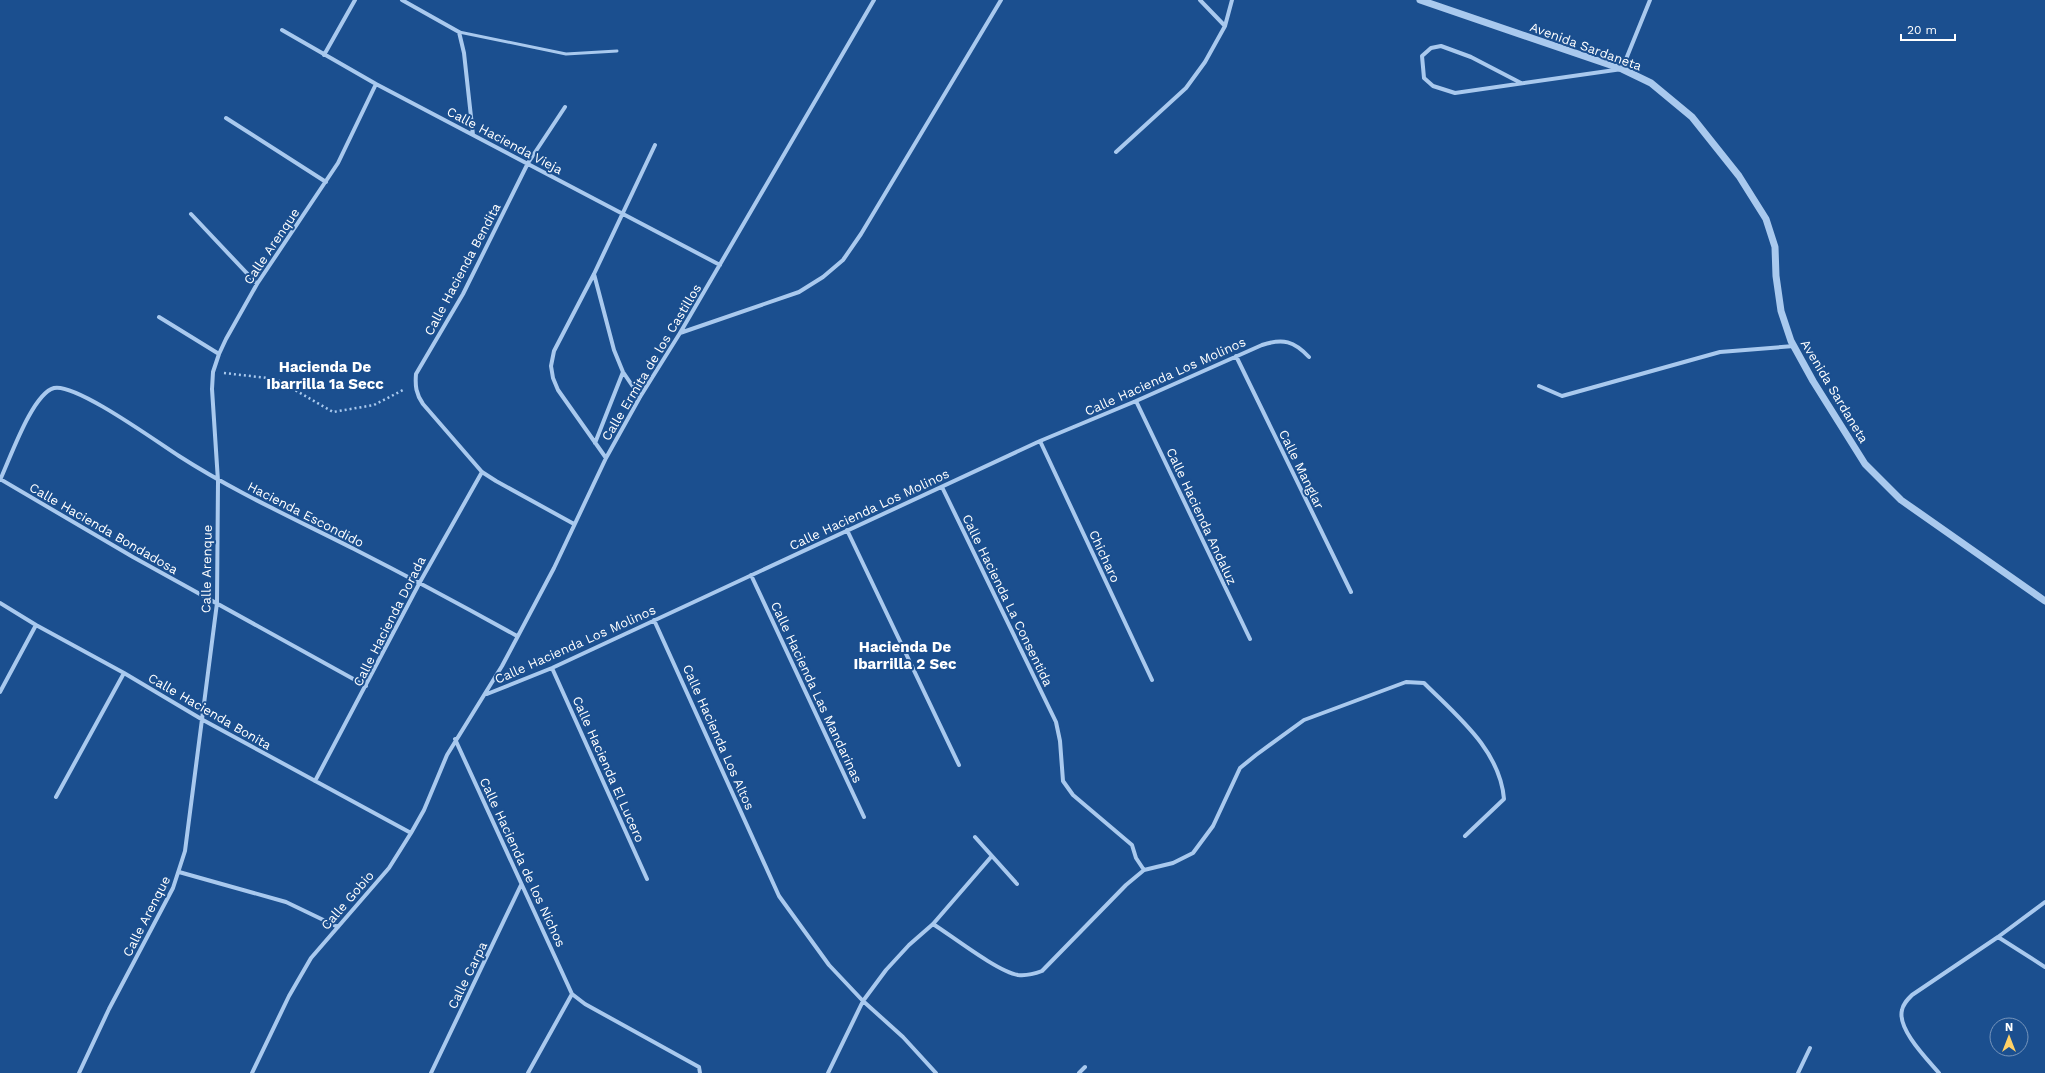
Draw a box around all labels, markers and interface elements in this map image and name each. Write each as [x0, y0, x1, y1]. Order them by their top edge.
scale bar [1901, 16, 1955, 42]
street label: Avenida Sardaneta [1528, 19, 1644, 74]
text: 20 m [1907, 23, 1937, 37]
street label: Calle Hacienda Vieja [444, 104, 566, 178]
street label: Calle Hacienda Bendita [421, 200, 504, 338]
street label: Calle Arenque [240, 205, 302, 287]
street label: Calle Ermita de los Castillos [599, 281, 704, 443]
street label: Calle Hacienda Los Molinos [1082, 334, 1248, 419]
street label: Avenida Sardaneta [1798, 337, 1872, 446]
district label: Hacienda De Ibarrilla 1a Secc [266, 358, 384, 393]
street label: Calle Manglar [1276, 427, 1327, 511]
street label: Calle Hacienda Andaluz [1163, 445, 1240, 587]
street label: Calle Hacienda Los Molinos [787, 466, 952, 553]
street label: Hacienda Escondido [245, 479, 367, 550]
street label: Calle Hacienda Bondadosa [27, 480, 181, 577]
street label: Calle Hacienda La Consentida [959, 512, 1056, 689]
street label: Calle Arenque [198, 525, 215, 613]
street label: Chicharo [1086, 528, 1123, 585]
street label: Calle Hacienda Dorada [350, 553, 429, 689]
street label: Calle Hacienda Las Mandarinas [768, 599, 865, 785]
street label: Calle Hacienda Los Molinos [492, 602, 658, 687]
district label: Hacienda De Ibarrilla 2 Sec [854, 638, 957, 673]
street label: Calle Hacienda Los Altos [680, 662, 757, 812]
street label: Calle Hacienda Bonita [146, 670, 274, 753]
street label: Calle Hacienda El Lucero [569, 694, 648, 845]
street label: Calle Hacienda de los Nichos [477, 775, 569, 949]
street label: Calle Gobio [318, 868, 377, 933]
street label: Calle Arenque [120, 873, 173, 959]
street label: Calle Carpa [445, 938, 491, 1011]
north arrow [1989, 1017, 2029, 1057]
text: N [2005, 1021, 2013, 1034]

